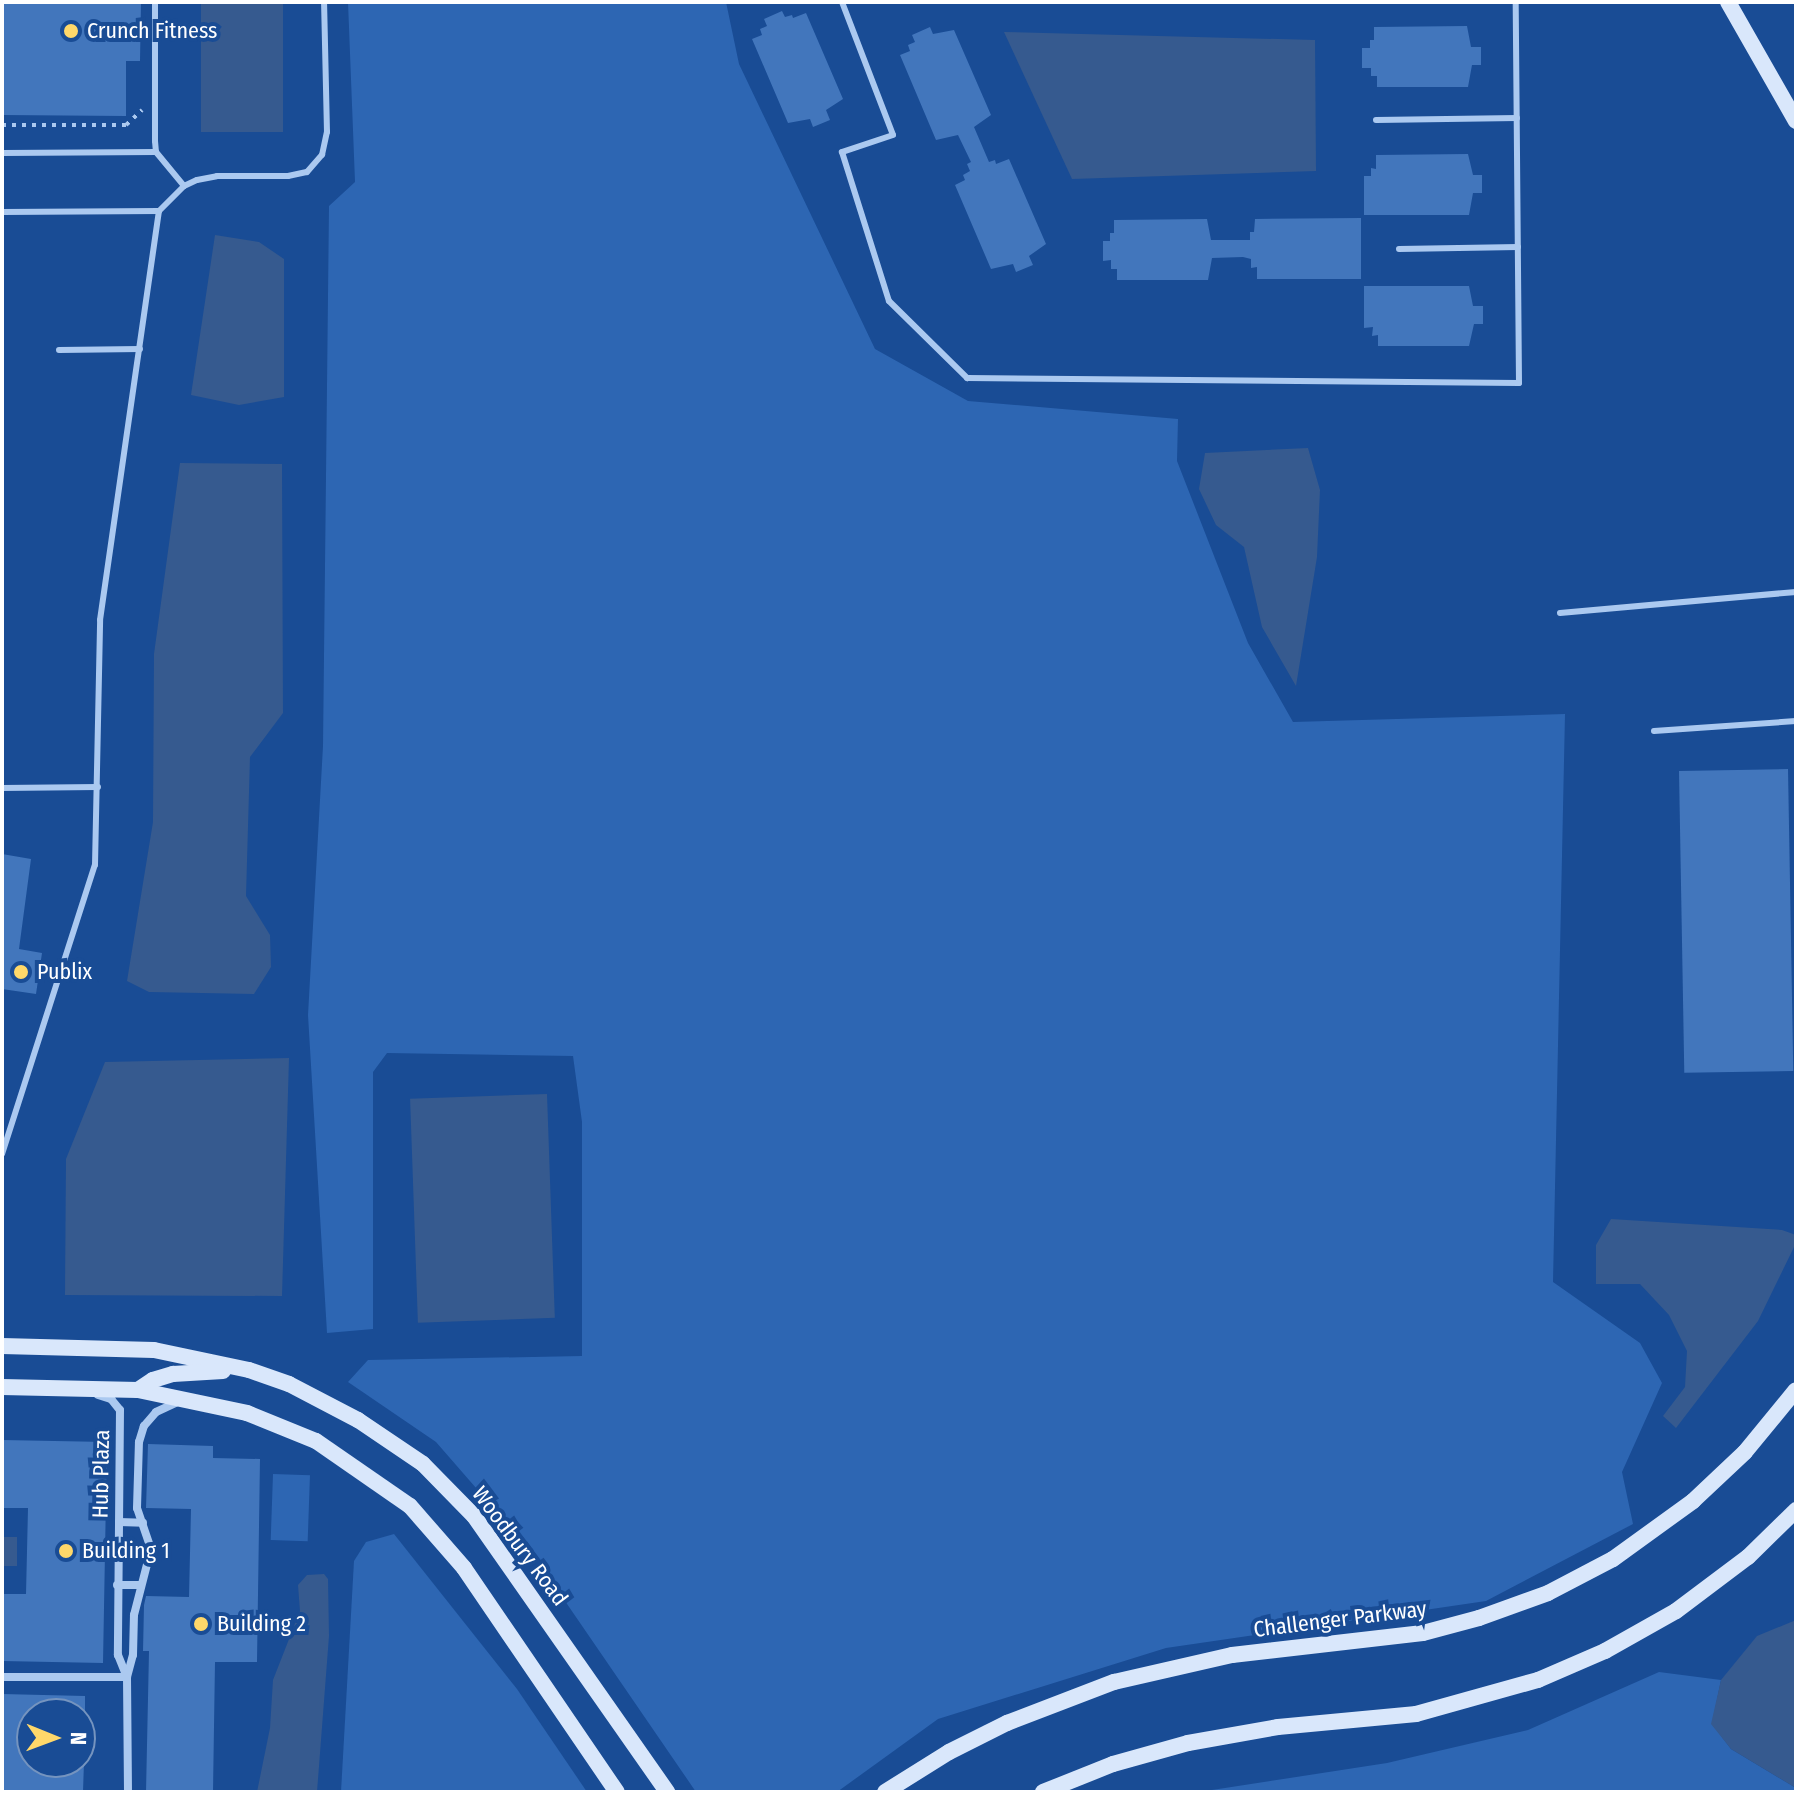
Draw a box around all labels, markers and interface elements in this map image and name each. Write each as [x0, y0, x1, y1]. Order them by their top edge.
place label: Crunch Fitness [87, 18, 218, 44]
marker: Crunch Fitness [62, 22, 80, 40]
place label: Publix [37, 959, 92, 985]
marker: Publix [12, 963, 30, 981]
street label: Hub Plaza [87, 1429, 115, 1519]
street label: Woodbury Road [467, 1481, 573, 1611]
place label: Building 1 [82, 1538, 170, 1564]
marker: Building 1 [57, 1542, 75, 1560]
street label: Challenger Parkway [1252, 1595, 1428, 1643]
place label: Building 2 [217, 1611, 306, 1637]
marker: Building 2 [192, 1615, 210, 1633]
north arrow [16, 1698, 96, 1778]
text: N [65, 1732, 92, 1745]

